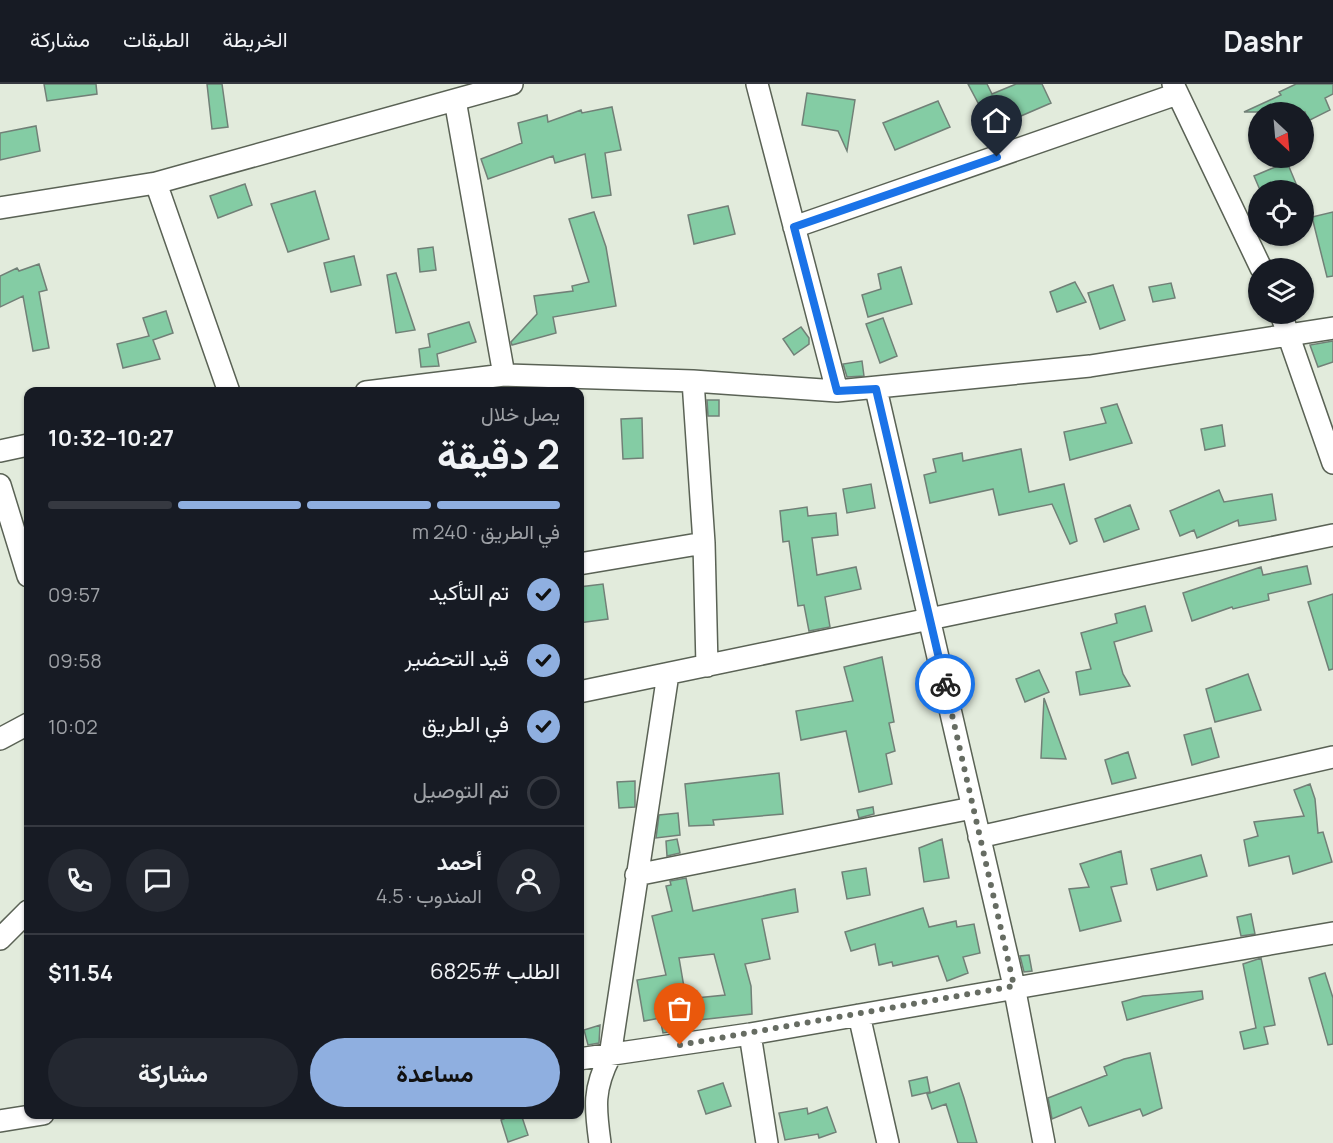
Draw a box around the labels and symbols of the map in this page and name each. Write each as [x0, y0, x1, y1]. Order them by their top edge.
pin [971, 95, 1022, 157]
north arrow [1248, 102, 1314, 168]
courier [915, 654, 975, 714]
pin [654, 983, 705, 1045]

